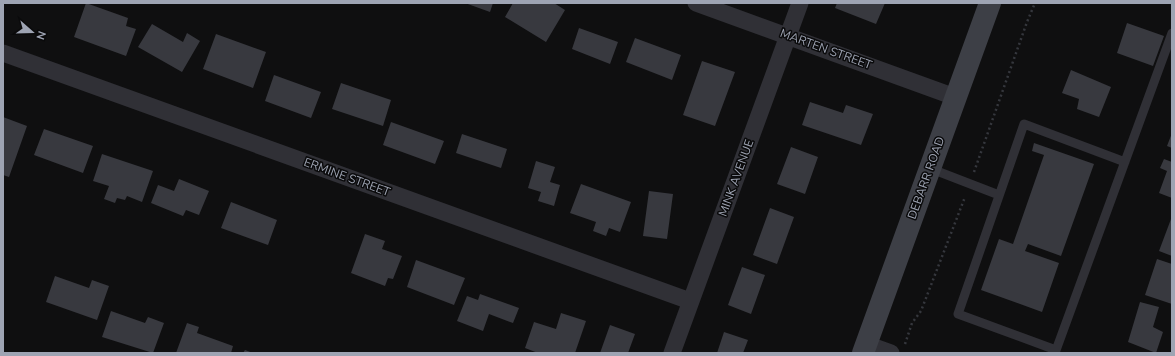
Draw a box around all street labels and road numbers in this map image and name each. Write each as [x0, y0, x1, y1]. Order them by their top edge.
street label: MARTEN STREET [778, 25, 875, 73]
street label: DEBARR ROAD [904, 135, 948, 221]
street label: MINK AVENUE [715, 137, 757, 219]
street label: ERMINE STREET [302, 154, 393, 200]

